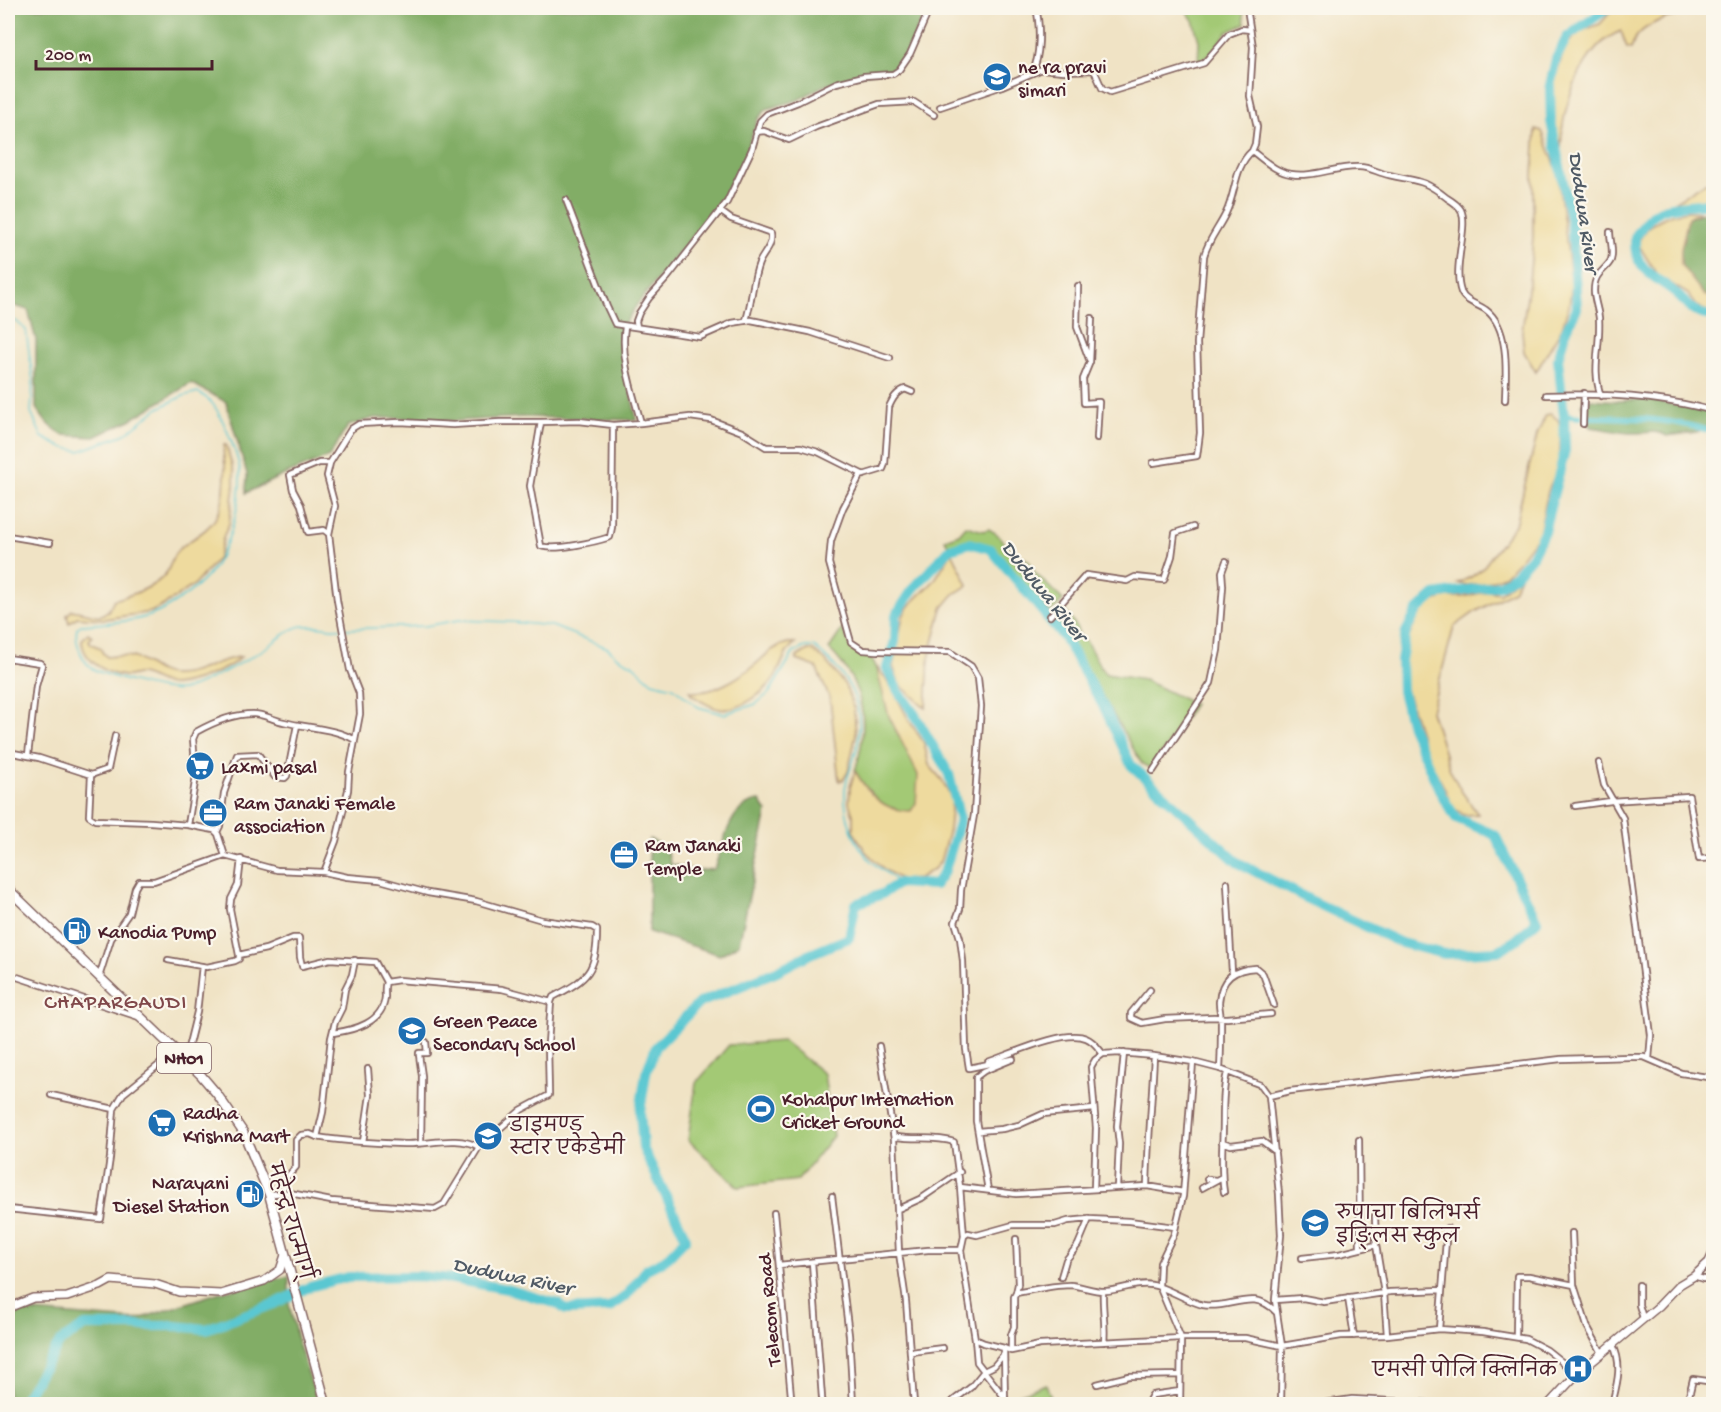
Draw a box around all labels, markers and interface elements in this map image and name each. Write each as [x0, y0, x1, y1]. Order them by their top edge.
scale bar [36, 33, 212, 71]
text: 200 m [45, 46, 92, 67]
place label: ne ra pravi simari [1018, 58, 1107, 104]
school or university icon: ne ra pravi simari [981, 61, 1013, 93]
water label: Duduwa River [1561, 150, 1603, 279]
water label: Duduwa River [994, 537, 1093, 651]
supermarket icon: Laxmi pasal [184, 750, 216, 782]
place label: Laxmi pasal [221, 758, 317, 781]
place label: Ram Janaki Female association [234, 794, 396, 840]
office icon: Ram Janaki Female association [197, 797, 229, 829]
place label: Ram Janaki Temple [644, 836, 741, 882]
office icon: Ram Janaki Temple [608, 839, 640, 871]
fuel station icon: Kanodia Pump [61, 915, 93, 947]
place label: Kanodia Pump [98, 923, 217, 946]
district label: CHAPARGAUDI [44, 992, 188, 1017]
place label: Green Peace Secondary School [433, 1012, 576, 1058]
school or university icon: Green Peace Secondary School [396, 1015, 428, 1047]
road number: NH01 [157, 1043, 211, 1073]
place label: Kohalpur Internation Cricket Ground [782, 1090, 954, 1136]
sports icon: Kohalpur Internation Cricket Ground [745, 1093, 777, 1125]
place label: Radha Krishna Mart [183, 1104, 291, 1150]
supermarket icon: Radha Krishna Mart [146, 1107, 178, 1139]
place label: डाइमण्ड स्टार एकेडेमी [508, 1115, 626, 1162]
school or university icon: डाइमण्ड स्टार एकेडेमी [472, 1120, 504, 1152]
street label: महेन्द्र राज्मार्ग् [259, 1158, 323, 1284]
place label: Narayani Diesel Station [112, 1174, 229, 1220]
fuel station icon: Narayani Diesel Station [234, 1178, 266, 1210]
place label: रुपाचा बिलिभर्स इङ्लिस स्कुल [1335, 1196, 1481, 1250]
school or university icon: रुपाचा बिलिभर्स इङ्लिस स्कुल [1299, 1207, 1331, 1239]
street label: Telecom Road [755, 1250, 788, 1368]
water label: Duduwa River [450, 1254, 579, 1304]
hospital icon: एमसी पोलि क्लिनिक [1562, 1353, 1594, 1385]
place label: एमसी पोलि क्लिनिक [1371, 1354, 1559, 1384]

